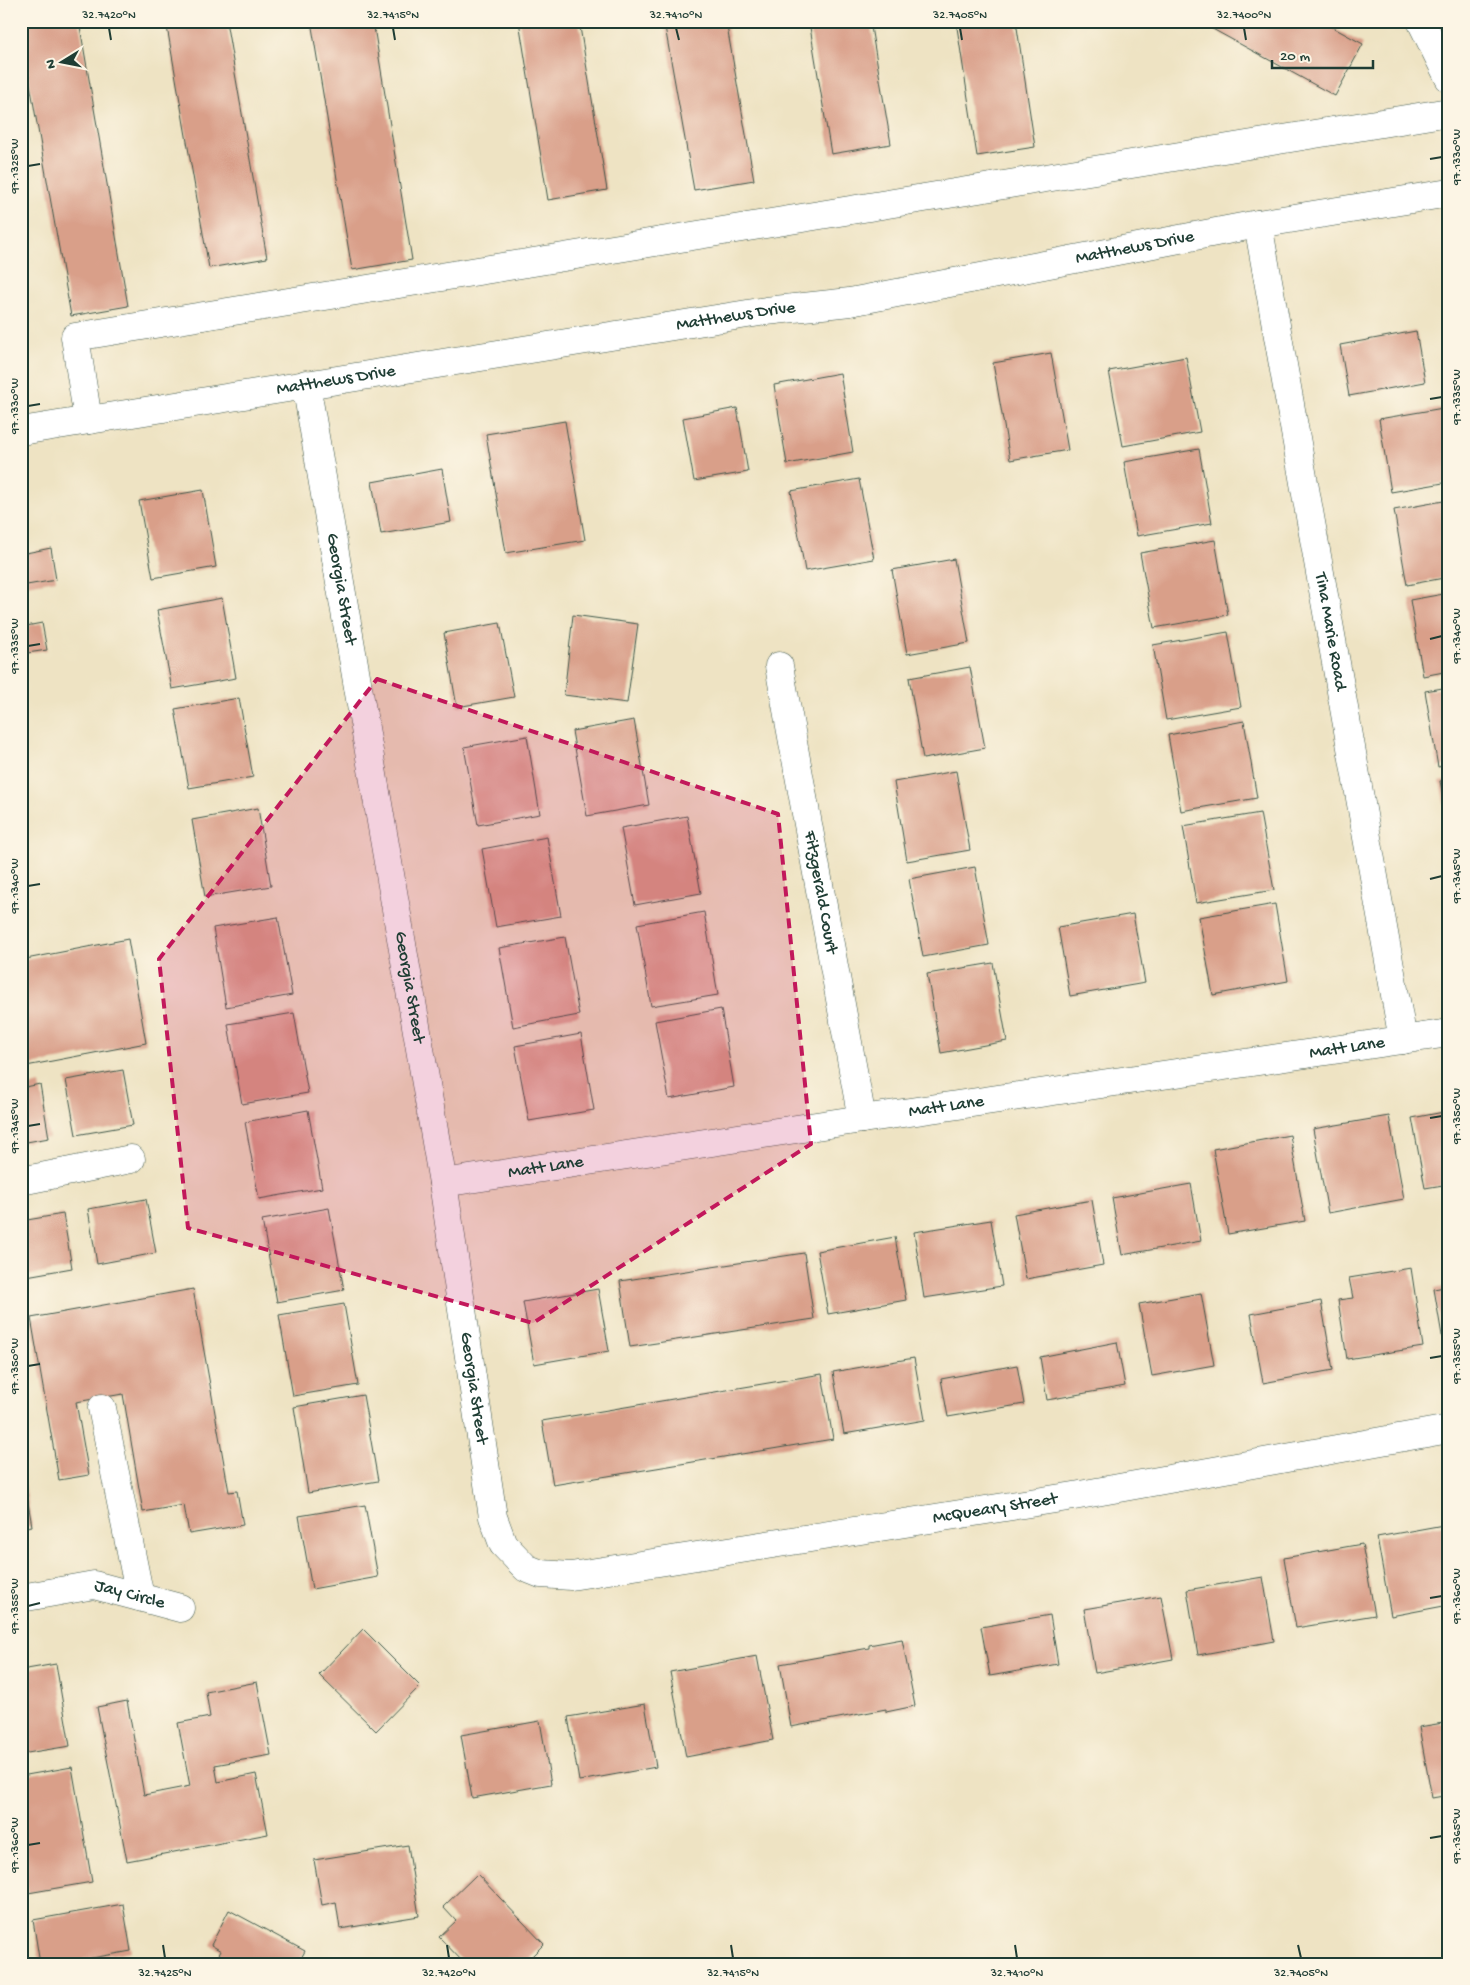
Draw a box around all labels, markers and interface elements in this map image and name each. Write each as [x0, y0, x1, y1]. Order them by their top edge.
text: 32.7420°N [81, 9, 136, 23]
text: 32.7415°N [366, 9, 419, 23]
text: 32.7410°N [649, 9, 703, 23]
text: 32.7405°N [932, 9, 987, 23]
text: 32.7400°N [1216, 9, 1271, 23]
north arrow [38, 38, 88, 88]
scale bar [1272, 38, 1374, 70]
text: 20 m [1280, 48, 1310, 66]
text: N [42, 58, 61, 70]
text: 97.1330°W [1451, 129, 1465, 186]
text: 97.1325°W [9, 139, 23, 194]
street label: Matthews Drive [1074, 226, 1197, 269]
street label: Matthews Drive [675, 297, 797, 336]
street label: Matthews Drive [275, 360, 398, 400]
text: 97.1335°W [1451, 369, 1465, 426]
text: 97.1330°W [9, 378, 23, 435]
street label: Georgia Street [321, 532, 361, 648]
street label: Tina Marie Road [1309, 570, 1351, 694]
text: 97.1340°W [1451, 608, 1465, 665]
text: 97.1335°W [9, 618, 23, 675]
street label: Fitzgerald Court [799, 828, 842, 957]
text: 97.1345°W [1451, 849, 1465, 904]
text: 97.1340°W [9, 858, 23, 915]
street label: Georgia Street [390, 930, 430, 1046]
street label: Matt Lane [1308, 1032, 1387, 1064]
text: 97.1350°W [1451, 1088, 1465, 1145]
street label: Matt Lane [907, 1091, 986, 1123]
text: 97.1345°W [9, 1099, 23, 1154]
street label: Matt Lane [507, 1151, 586, 1183]
text: 97.1355°W [1451, 1328, 1465, 1385]
street label: Georgia Street [455, 1331, 493, 1447]
text: 97.1350°W [9, 1338, 23, 1395]
street label: McQueary Street [931, 1488, 1061, 1529]
text: 97.1360°W [1451, 1568, 1465, 1625]
street label: Jay Circle [92, 1575, 168, 1614]
text: 97.1355°W [9, 1578, 23, 1635]
text: 97.1365°W [1451, 1808, 1465, 1865]
text: 97.1360°W [9, 1817, 23, 1874]
text: 32.7425°N [137, 1967, 192, 1981]
text: 32.7420°N [421, 1967, 476, 1981]
text: 32.7415°N [706, 1967, 759, 1981]
text: 32.7410°N [990, 1967, 1044, 1981]
text: 32.7405°N [1273, 1967, 1328, 1981]

